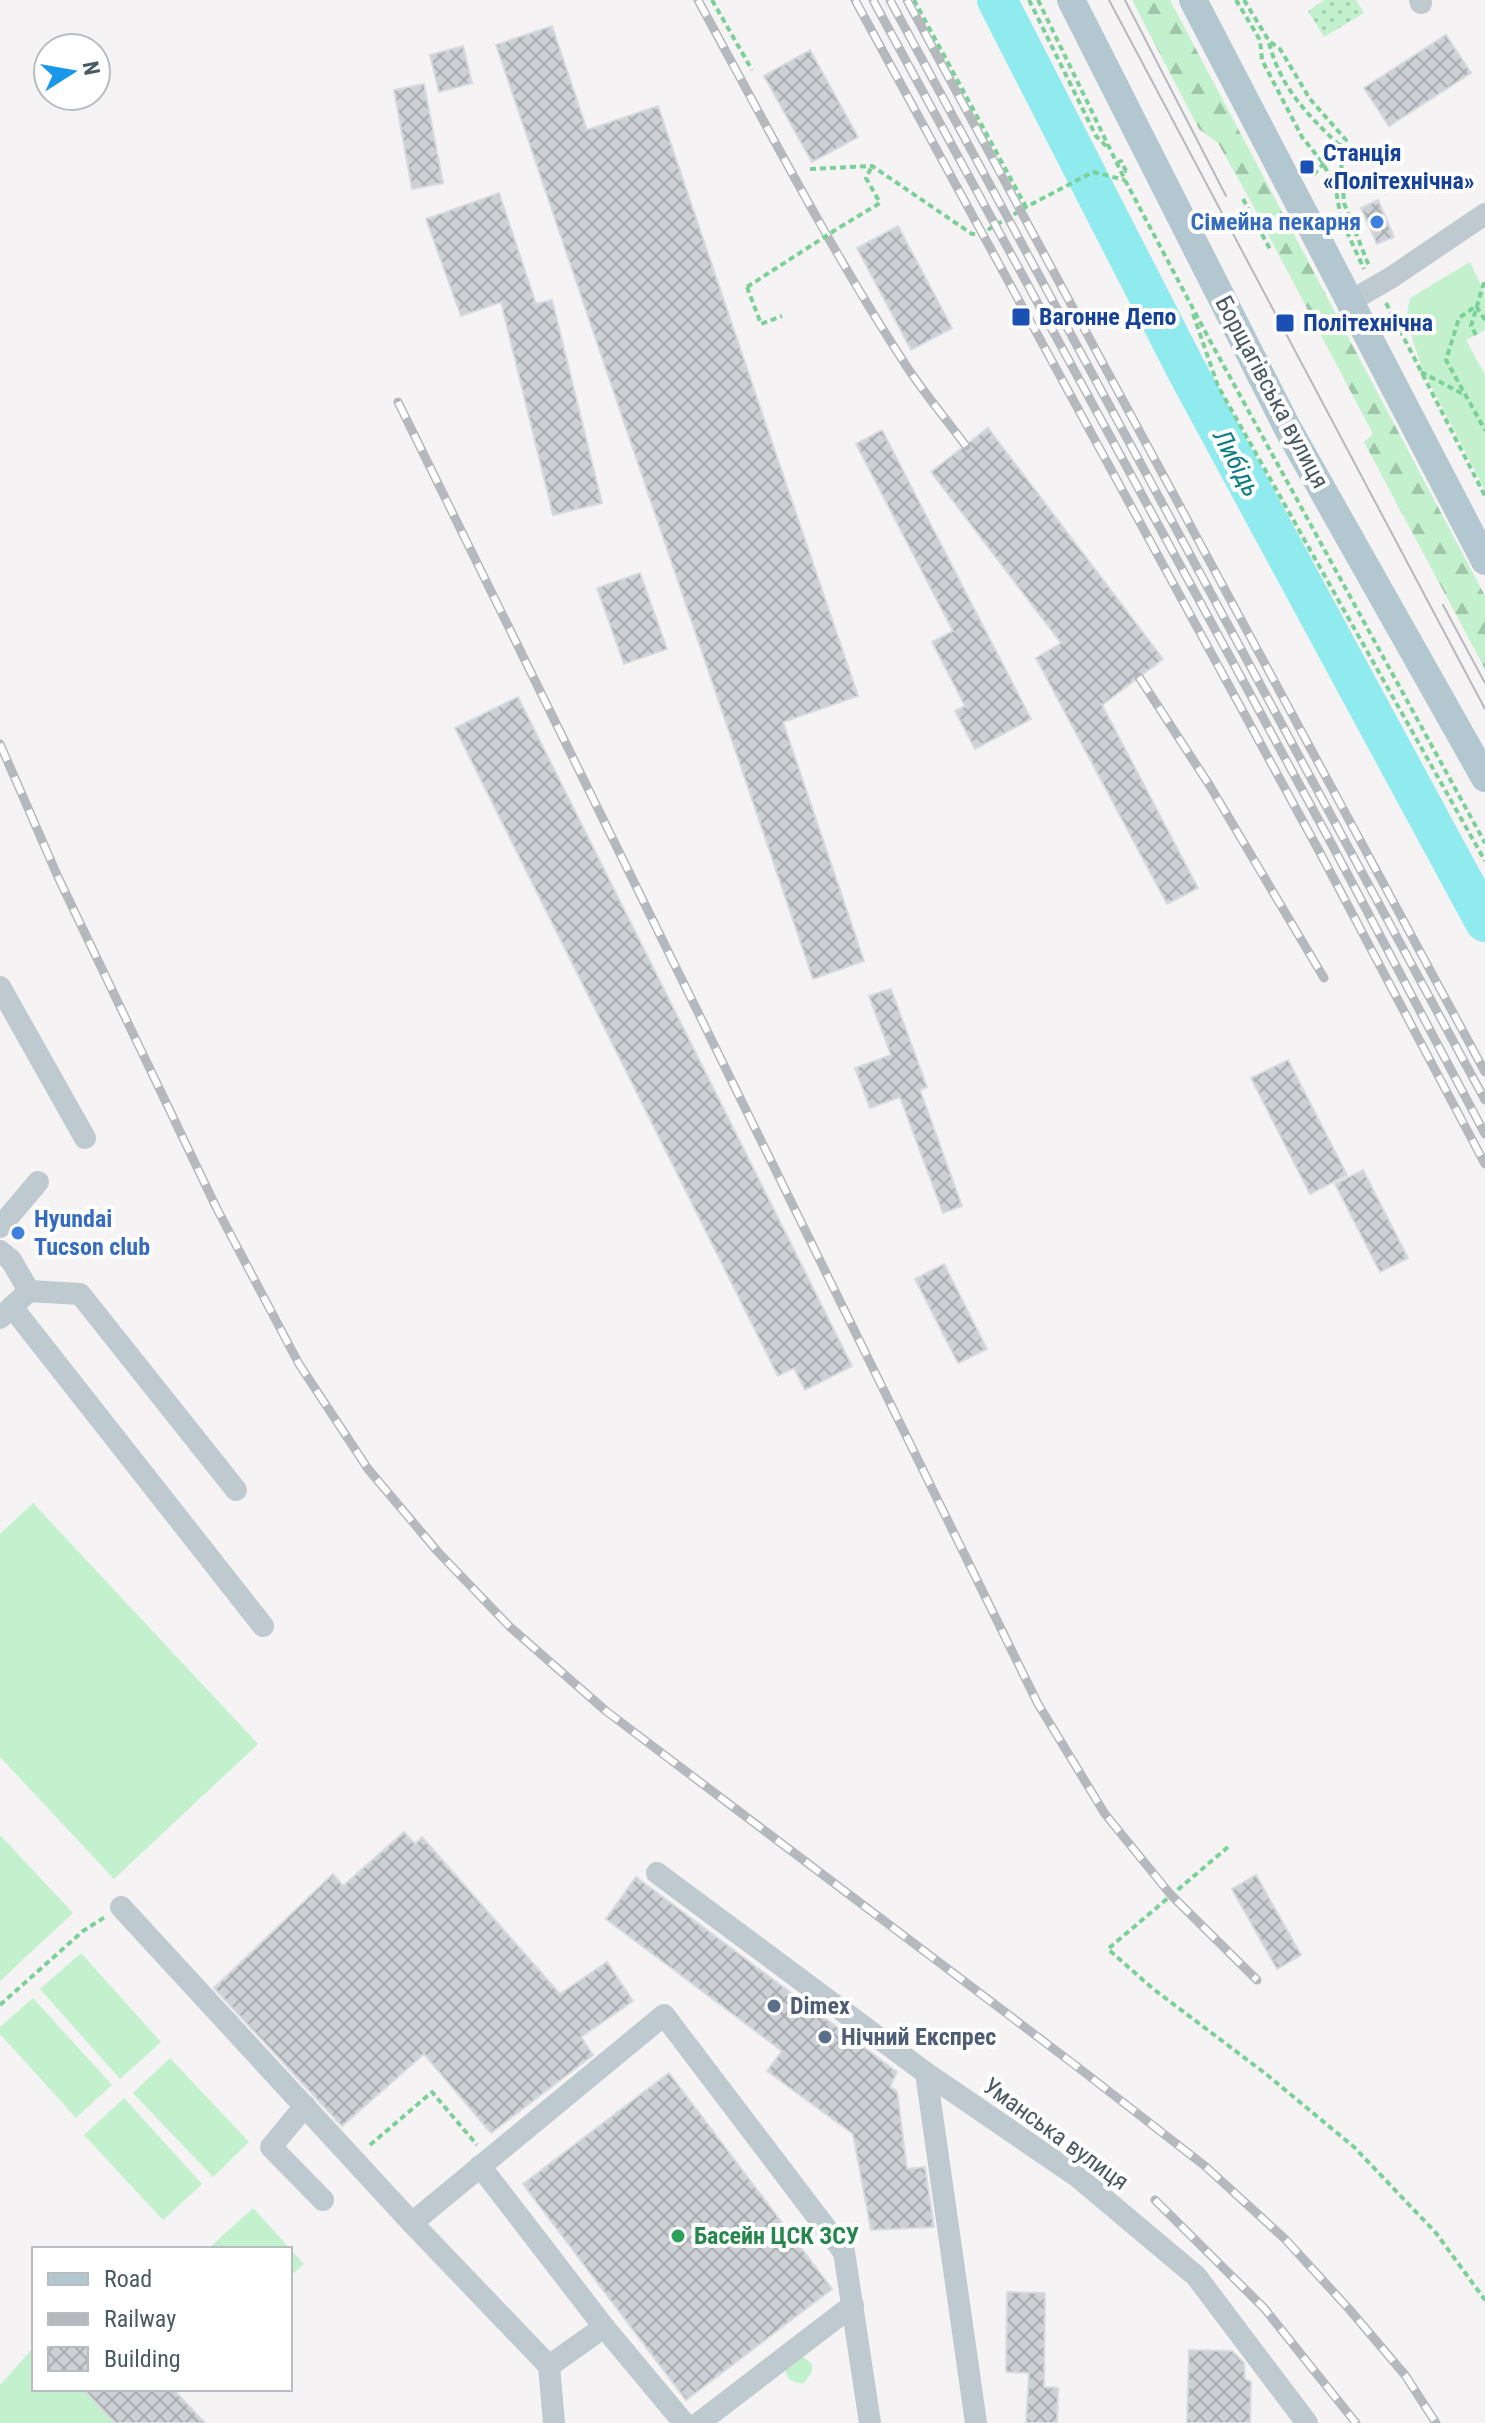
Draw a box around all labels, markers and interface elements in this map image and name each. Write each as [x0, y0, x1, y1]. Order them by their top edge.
north arrow [32, 32, 112, 112]
text: N [78, 59, 105, 77]
place label: Станція «Політехнічна» [1323, 139, 1475, 195]
marker: Станція «Політехнічна» [1298, 158, 1316, 176]
place label: Сімейна пекарня [1190, 208, 1361, 236]
marker: Сімейна пекарня [1368, 213, 1386, 231]
street label: Борщагівська вулиця [1209, 291, 1335, 493]
place label: Вагонне Депо [1039, 303, 1177, 331]
marker: Вагонне Депо [1010, 306, 1032, 328]
place label: Політехнічна [1303, 309, 1433, 337]
marker: Політехнічна [1274, 312, 1296, 334]
water label: Либідь [1206, 423, 1267, 502]
place label: Hyundai Tucson club [34, 1205, 150, 1261]
marker: Hyundai Tucson club [9, 1224, 27, 1242]
place label: Dimex [790, 1992, 850, 2020]
marker: Dimex [765, 1997, 783, 2015]
place label: Нічний Експрес [841, 2023, 996, 2051]
marker: Нічний Експрес [816, 2028, 834, 2046]
street label: Уманська вулиця [978, 2072, 1134, 2196]
place label: Басейн ЦСК ЗСУ [694, 2222, 859, 2250]
marker: Басейн ЦСК ЗСУ [669, 2227, 687, 2245]
legend [32, 2247, 292, 2391]
text: Road [104, 2265, 152, 2293]
text: Railway [104, 2305, 176, 2333]
text: Building [104, 2345, 181, 2373]

